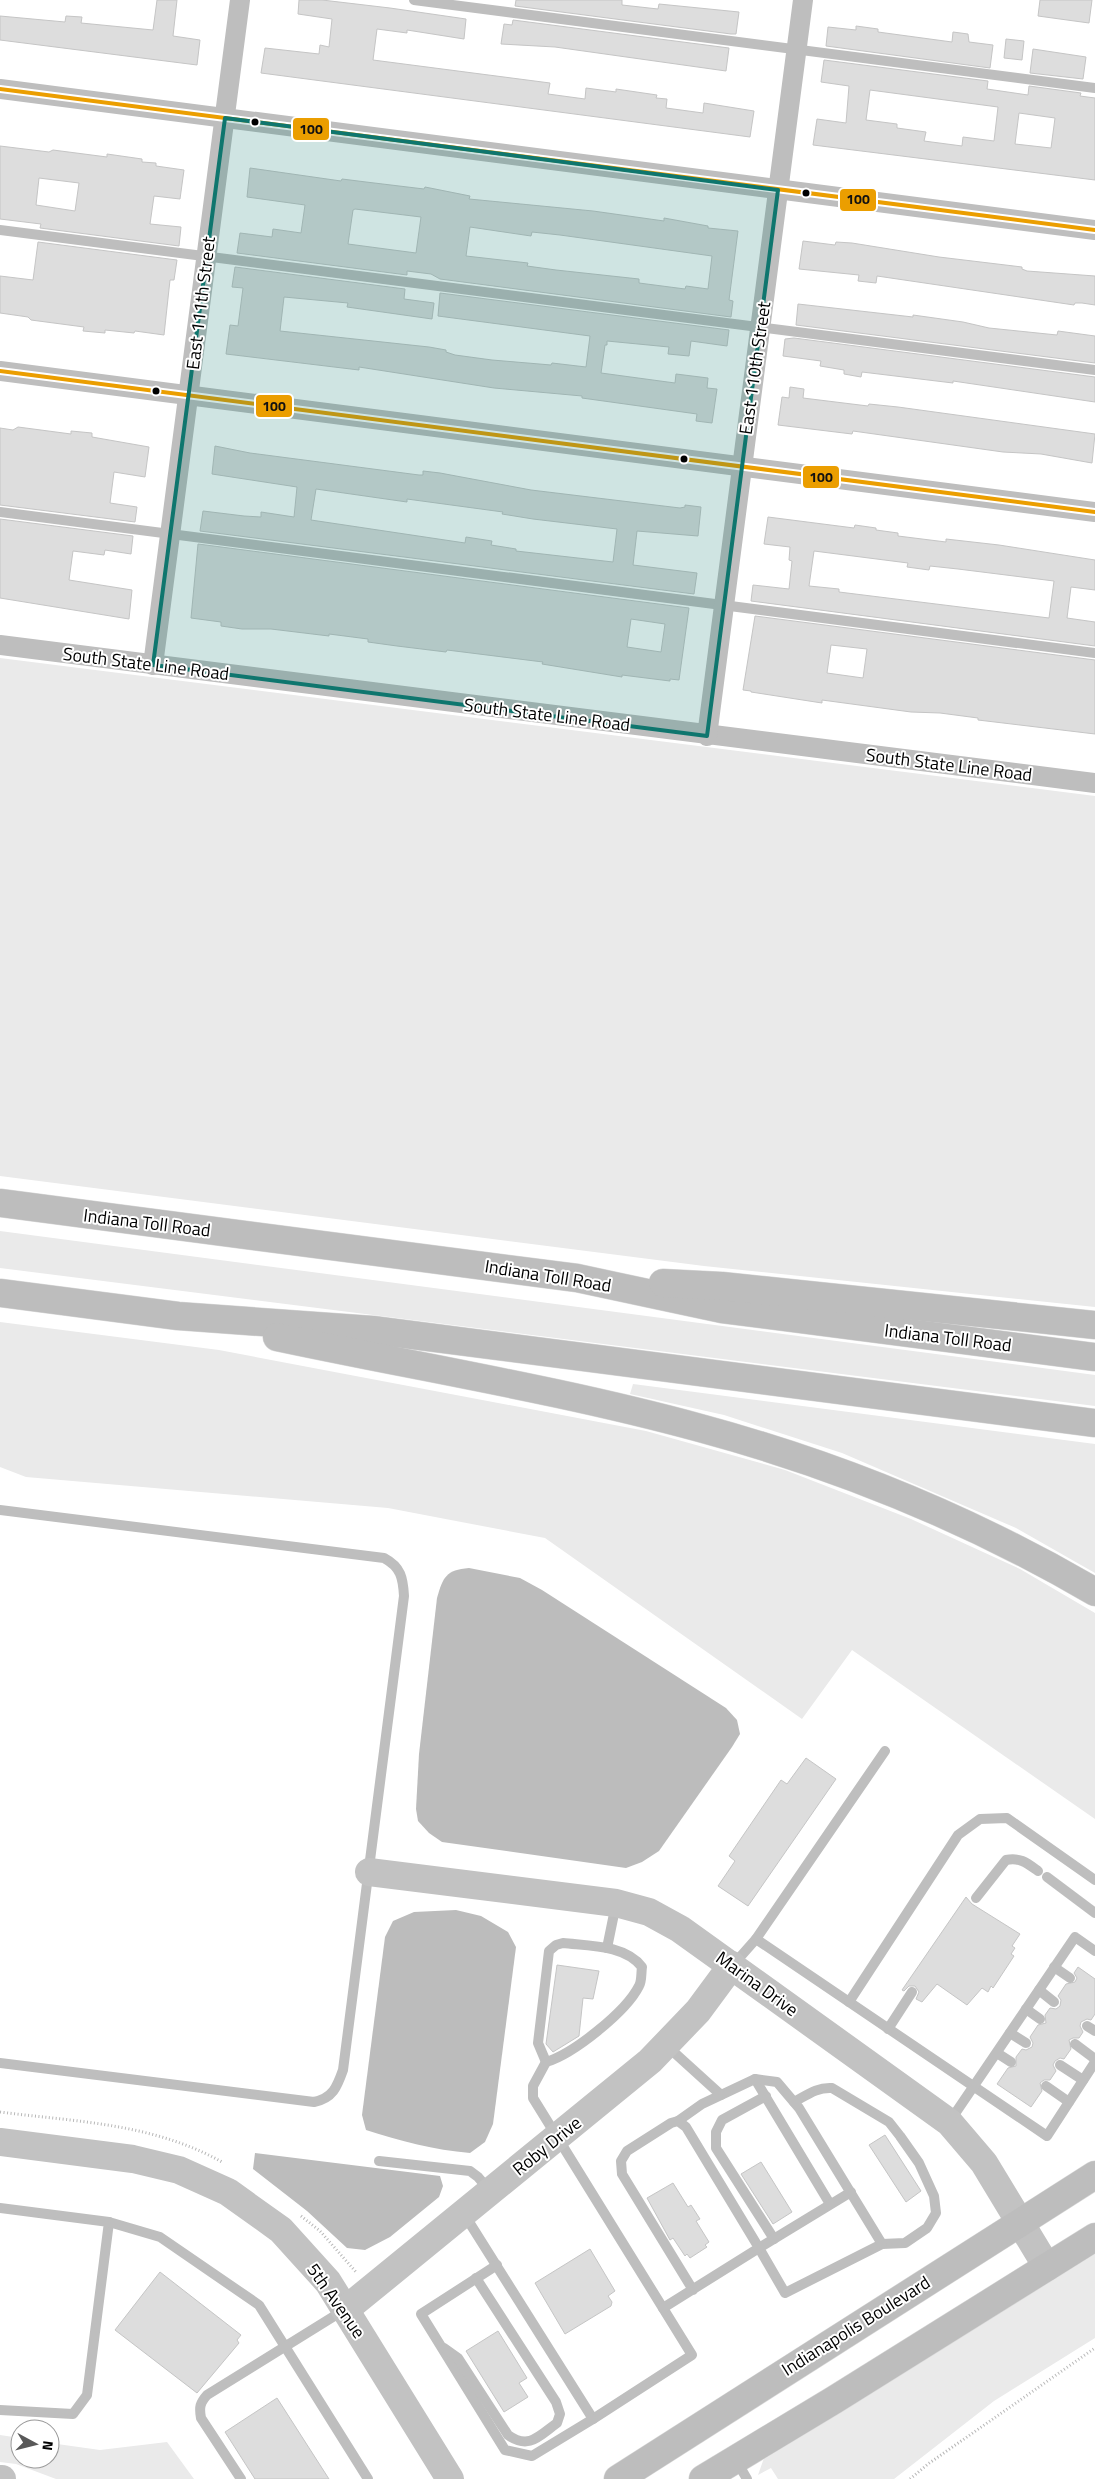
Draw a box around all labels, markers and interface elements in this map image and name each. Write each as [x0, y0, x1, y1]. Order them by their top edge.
unlabelled marker [250, 117, 260, 127]
line badge: 100 [292, 117, 330, 141]
text: 100 [299, 118, 323, 139]
unlabelled marker [801, 188, 811, 198]
line badge: 100 [839, 188, 877, 212]
text: 100 [846, 188, 870, 209]
street label: East 111th Street [179, 234, 222, 371]
street label: East 110th Street [732, 299, 777, 436]
unlabelled marker [151, 386, 161, 396]
line badge: 100 [255, 394, 293, 418]
text: 100 [262, 395, 286, 416]
unlabelled marker [679, 454, 689, 464]
line badge: 100 [802, 465, 840, 489]
text: 100 [809, 466, 833, 487]
street label: South State Line Road [61, 640, 231, 687]
street label: South State Line Road [462, 691, 632, 738]
street label: South State Line Road [864, 741, 1034, 788]
street label: Indiana Toll Road [82, 1201, 212, 1244]
street label: Indiana Toll Road [483, 1252, 613, 1299]
street label: Indiana Toll Road [883, 1316, 1013, 1359]
street label: Marina Drive [710, 1944, 804, 2023]
street label: Roby Drive [506, 2109, 587, 2182]
street label: 5th Avenue [301, 2258, 372, 2344]
street label: Indianapolis Boulevard [776, 2269, 935, 2382]
north arrow [10, 2419, 60, 2469]
text: N [37, 2440, 59, 2452]

